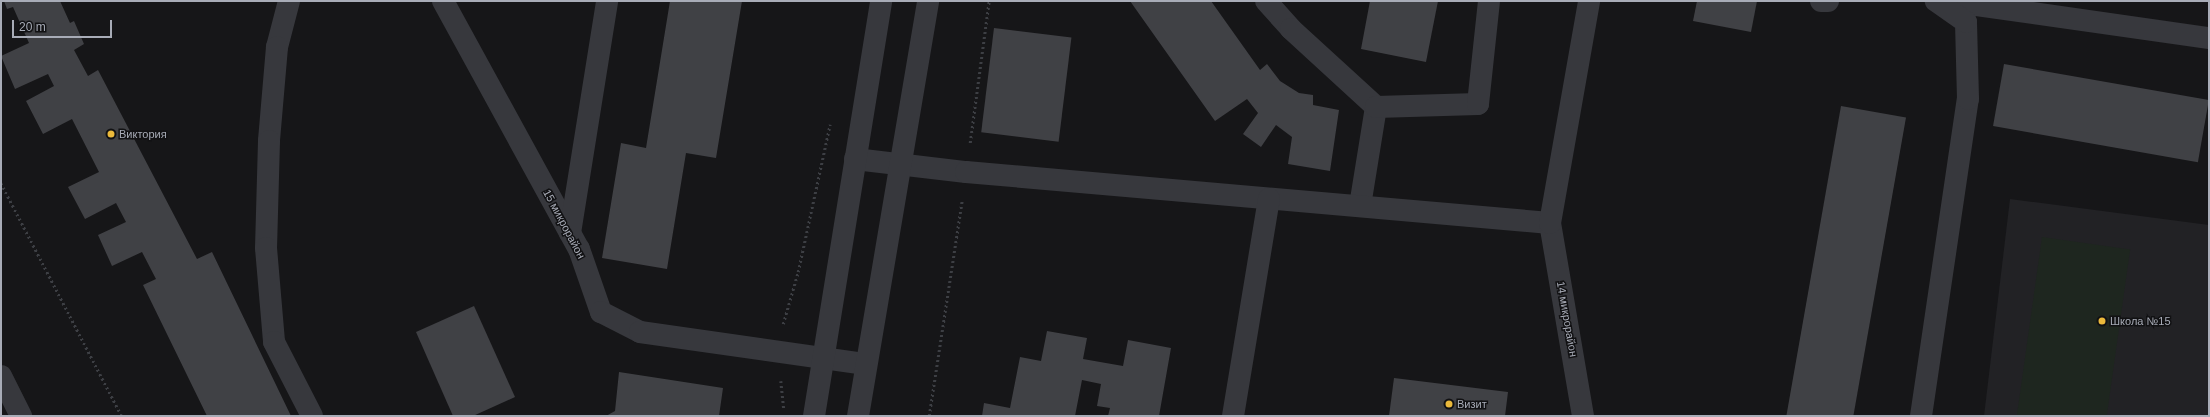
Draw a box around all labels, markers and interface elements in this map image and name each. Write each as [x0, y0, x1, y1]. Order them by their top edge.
scale bar [14, 12, 114, 38]
text: 20 m [19, 20, 46, 34]
place label: Виктория [119, 127, 167, 141]
marker: Виктория [106, 129, 116, 139]
street label: 15 микрорайон [540, 187, 588, 261]
street label: 14 микрорайон [1554, 280, 1580, 358]
place label: Школа №15 [2110, 314, 2171, 328]
marker: Школа №15 [2097, 316, 2107, 326]
place label: Визит [1457, 397, 1487, 411]
marker: Визит [1444, 399, 1454, 409]

